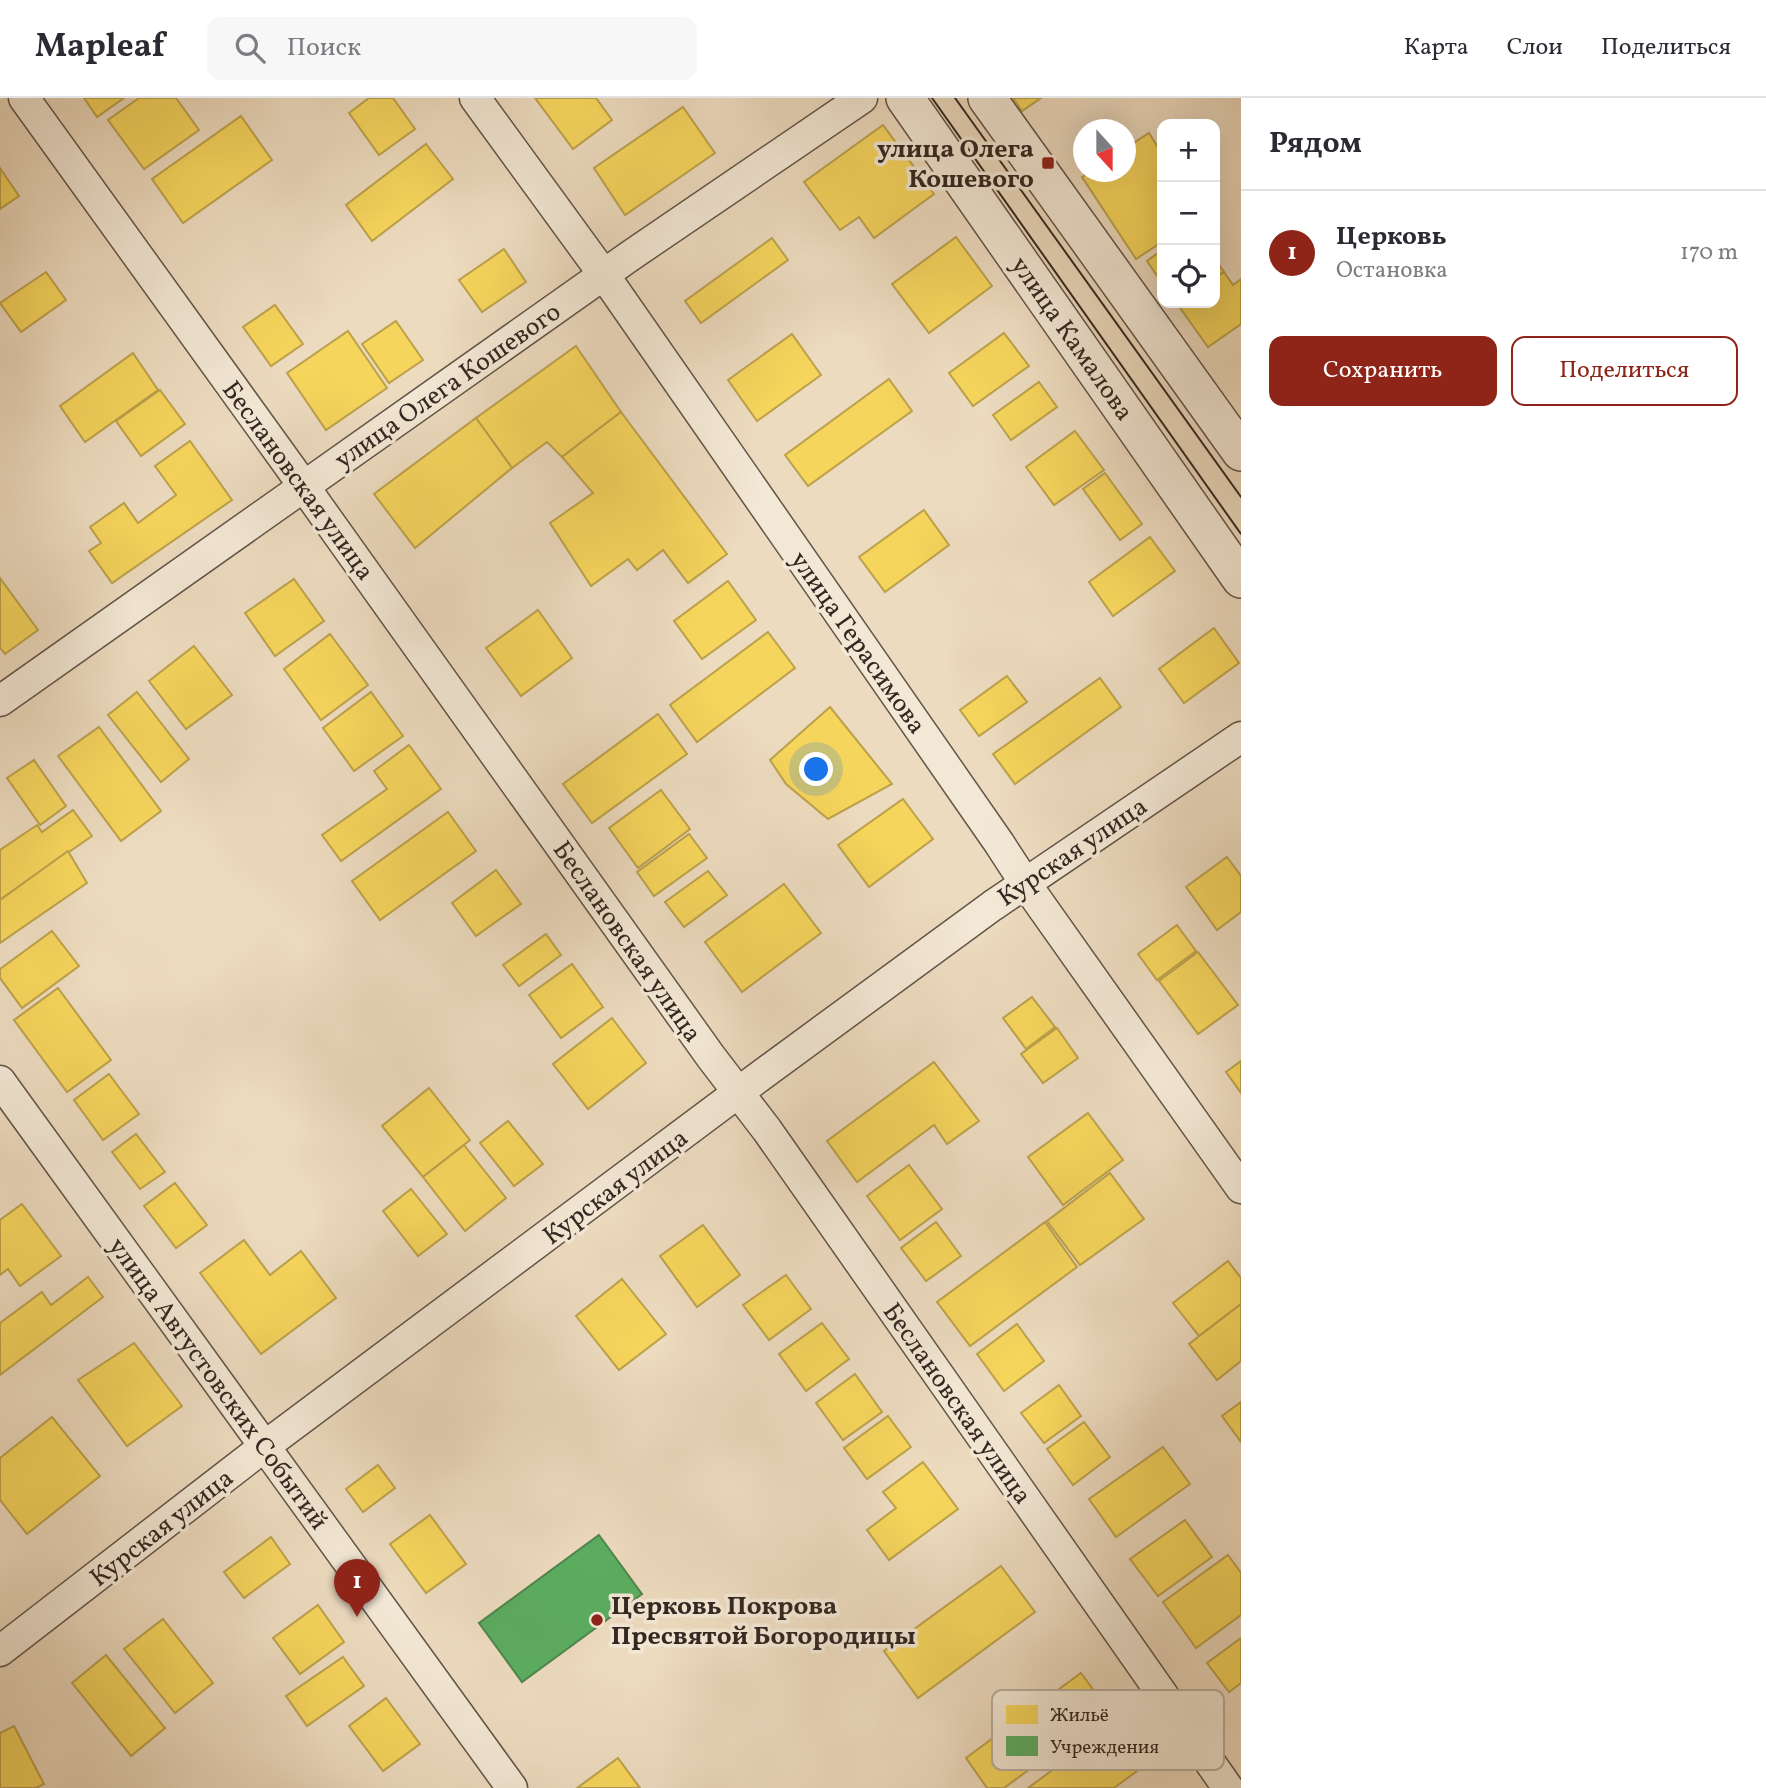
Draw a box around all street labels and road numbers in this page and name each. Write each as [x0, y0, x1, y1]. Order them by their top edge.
street label: улица Камалова [1001, 250, 1141, 429]
street label: улица Олега Кошевого [328, 295, 569, 479]
street label: Беслановская улица [213, 374, 382, 588]
street label: улица Герасимова [781, 544, 934, 742]
street label: Курская улица [991, 789, 1155, 916]
street label: Беслановская улица [543, 834, 710, 1050]
street label: Курская улица [536, 1121, 696, 1254]
street label: улица Августовских Событий [99, 1231, 336, 1538]
street label: Беслановская улица [873, 1296, 1040, 1512]
street label: Курская улица [83, 1461, 242, 1596]

